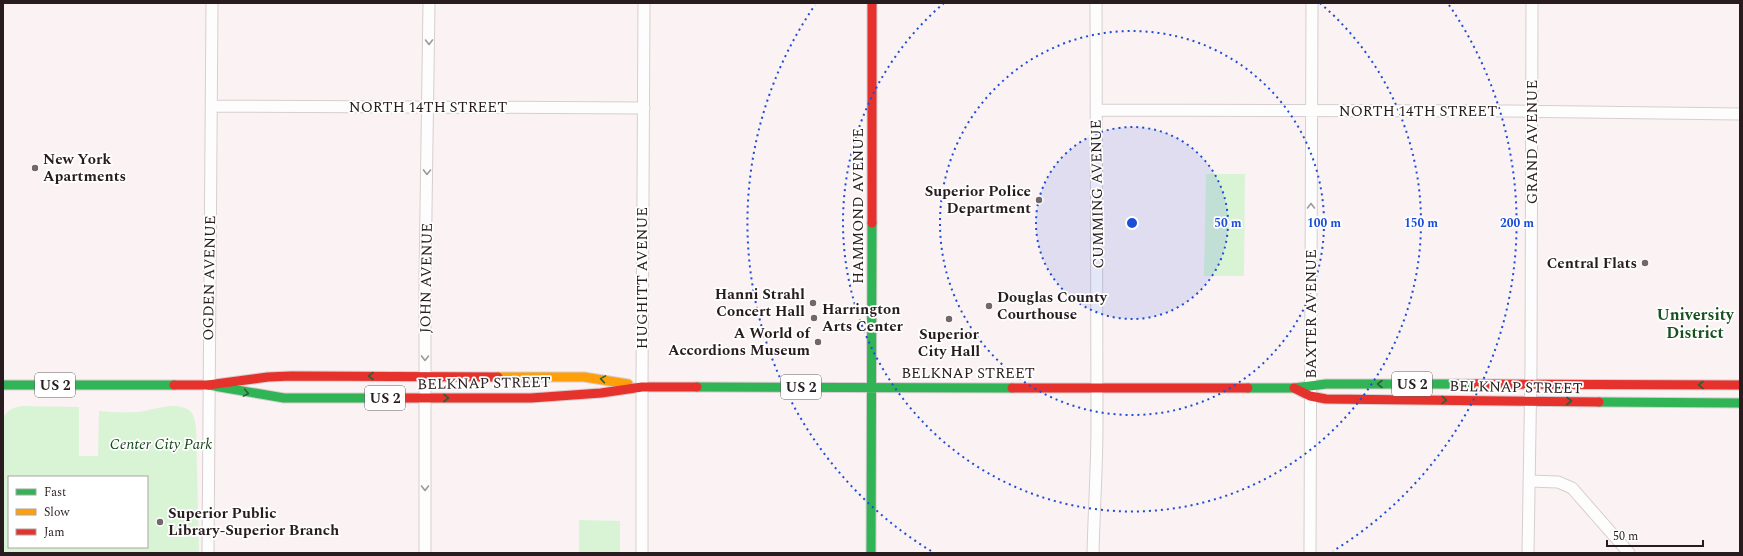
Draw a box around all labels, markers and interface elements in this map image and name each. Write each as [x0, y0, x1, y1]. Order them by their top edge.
one-way arrow [425, 39, 433, 45]
street label: GRAND AVENUE [1521, 80, 1544, 204]
street label: NORTH 14TH STREET [349, 96, 507, 119]
street label: NORTH 14TH STREET [1339, 100, 1497, 123]
street label: CUMMING AVENUE [1085, 119, 1110, 269]
street label: HAMMOND AVENUE [847, 128, 870, 284]
place label: New York Apartments [43, 148, 126, 188]
marker: New York Apartments [30, 163, 40, 173]
one-way arrow [423, 169, 431, 175]
place label: Superior Police Department [925, 180, 1031, 220]
marker: Superior Police Department [1034, 195, 1044, 205]
one-way arrow [1307, 203, 1315, 209]
street label: HUGHITT AVENUE [631, 207, 654, 349]
text: 50 m [1214, 214, 1242, 233]
text: 100 m [1307, 214, 1341, 233]
text: 150 m [1404, 214, 1438, 233]
text: 200 m [1500, 214, 1534, 233]
street label: OGDEN AVENUE [197, 215, 222, 341]
centre of rings [1125, 216, 1139, 230]
street label: JOHN AVENUE [414, 223, 439, 333]
street label: BAXTER AVENUE [1300, 249, 1323, 379]
place label: Central Flats [1547, 252, 1637, 275]
marker: Central Flats [1640, 258, 1650, 268]
place label: Hanni Strahl Concert Hall [715, 283, 805, 323]
place label: Douglas County Courthouse [997, 286, 1108, 326]
marker: Hanni Strahl Concert Hall [808, 298, 818, 308]
place label: Harrington Arts Center [822, 298, 904, 338]
marker: Douglas County Courthouse [984, 301, 994, 311]
district label: University District [1656, 303, 1735, 345]
marker: Harrington Arts Center [809, 313, 819, 323]
marker: Superior City Hall [944, 314, 954, 324]
place label: A World of Accordions Museum [668, 322, 811, 362]
place label: Superior City Hall [918, 323, 980, 363]
marker: A World of Accordions Museum [813, 337, 823, 347]
one-way arrow [421, 355, 429, 361]
street label: BELKNAP STREET [901, 362, 1035, 385]
street label: BELKNAP STREET [417, 371, 551, 396]
one-way arrow [368, 372, 374, 380]
road number: US 2 [1392, 372, 1432, 396]
road number: US 2 [35, 373, 75, 397]
road number: US 2 [781, 375, 821, 399]
street label: BELKNAP STREET [1449, 375, 1583, 400]
one-way arrow [600, 376, 606, 384]
one-way arrow [1377, 380, 1383, 388]
one-way arrow [1698, 381, 1704, 389]
road number: US 2 [365, 386, 405, 410]
one-way arrow [243, 388, 249, 397]
one-way arrow [443, 394, 449, 402]
one-way arrow [1441, 396, 1447, 404]
one-way arrow [1566, 397, 1572, 406]
park label: Center City Park [110, 433, 212, 456]
legend [8, 476, 148, 548]
text: Fast [44, 483, 66, 502]
one-way arrow [421, 485, 429, 491]
place label: Superior Public Library-Superior Branch [168, 502, 339, 542]
text: Slow [44, 503, 70, 522]
marker: Superior Public Library-Superior Branch [155, 517, 165, 527]
scale bar [1607, 522, 1703, 548]
text: Jam [44, 523, 65, 542]
text: 50 m [1613, 527, 1638, 546]

